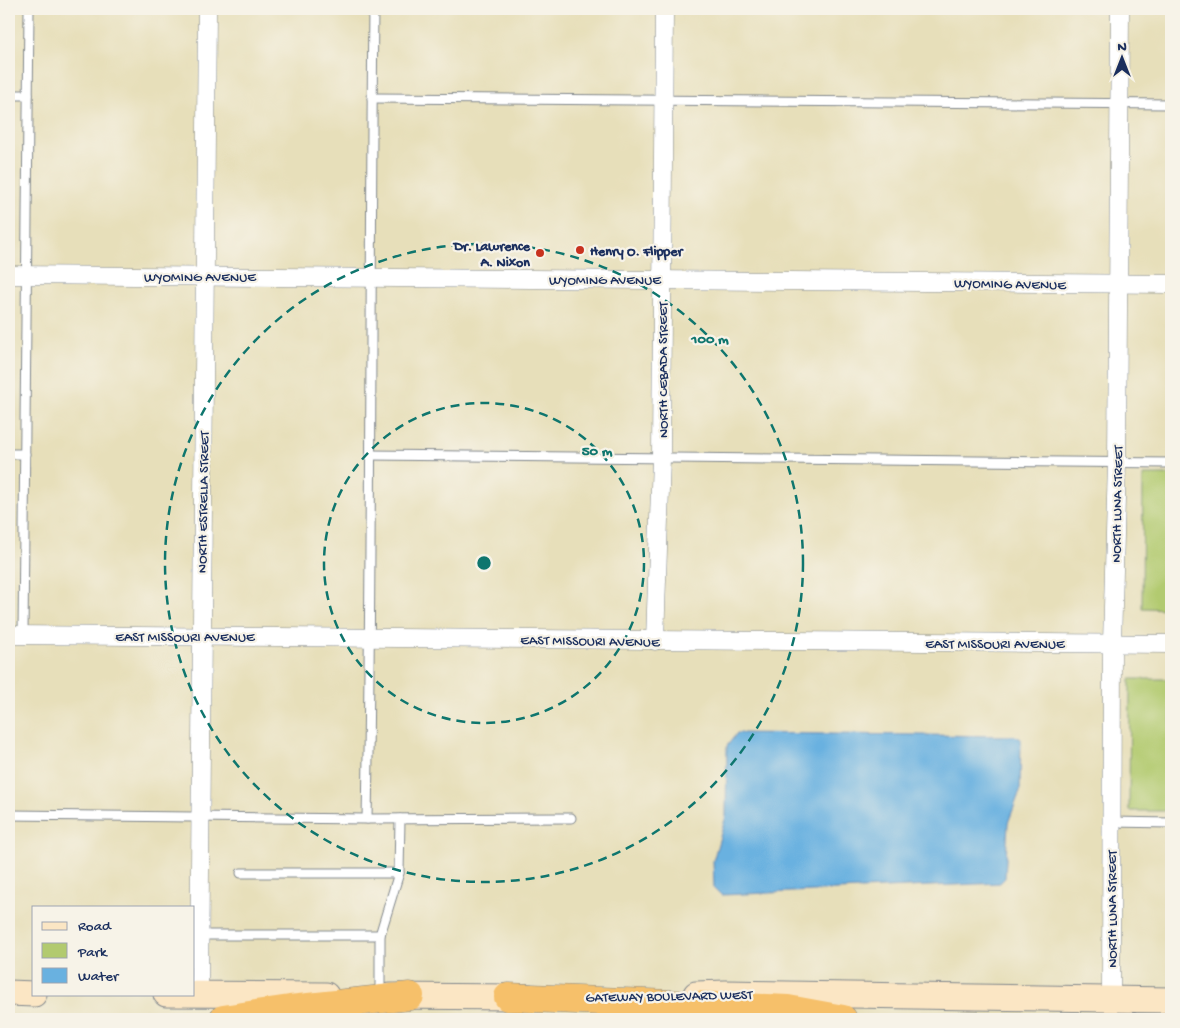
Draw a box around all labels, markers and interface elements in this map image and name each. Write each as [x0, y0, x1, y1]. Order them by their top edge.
north arrow [1098, 32, 1148, 82]
text: N [1117, 39, 1127, 56]
place label: Dr. Lawrence A. Nixon [452, 239, 531, 272]
marker: Henry O. Flipper [574, 244, 586, 256]
place label: Henry O. Flipper [590, 244, 684, 261]
marker: Dr. Lawrence A. Nixon [534, 247, 546, 259]
street label: WYOMING AVENUE [144, 270, 257, 287]
street label: WYOMING AVENUE [549, 273, 662, 290]
street label: WYOMING AVENUE [954, 276, 1067, 295]
street label: NORTH CEBADA STREET [656, 301, 673, 438]
text: 100 m [690, 331, 729, 349]
street label: NORTH ESTRELLA STREET [195, 430, 214, 573]
text: 50 m [582, 443, 613, 461]
street label: NORTH LUNA STREET [1109, 445, 1128, 563]
centre of rings [475, 554, 493, 572]
street label: EAST MISSOURI AVENUE [115, 630, 256, 647]
street label: EAST MISSOURI AVENUE [520, 633, 661, 652]
street label: EAST MISSOURI AVENUE [925, 637, 1066, 654]
street label: NORTH LUNA STREET [1105, 850, 1122, 968]
legend [32, 906, 195, 996]
text: Road [78, 918, 112, 936]
text: Park [77, 944, 108, 962]
text: Water [78, 968, 120, 986]
street label: GATEWAY BOULEVARD WEST [585, 988, 753, 1007]

